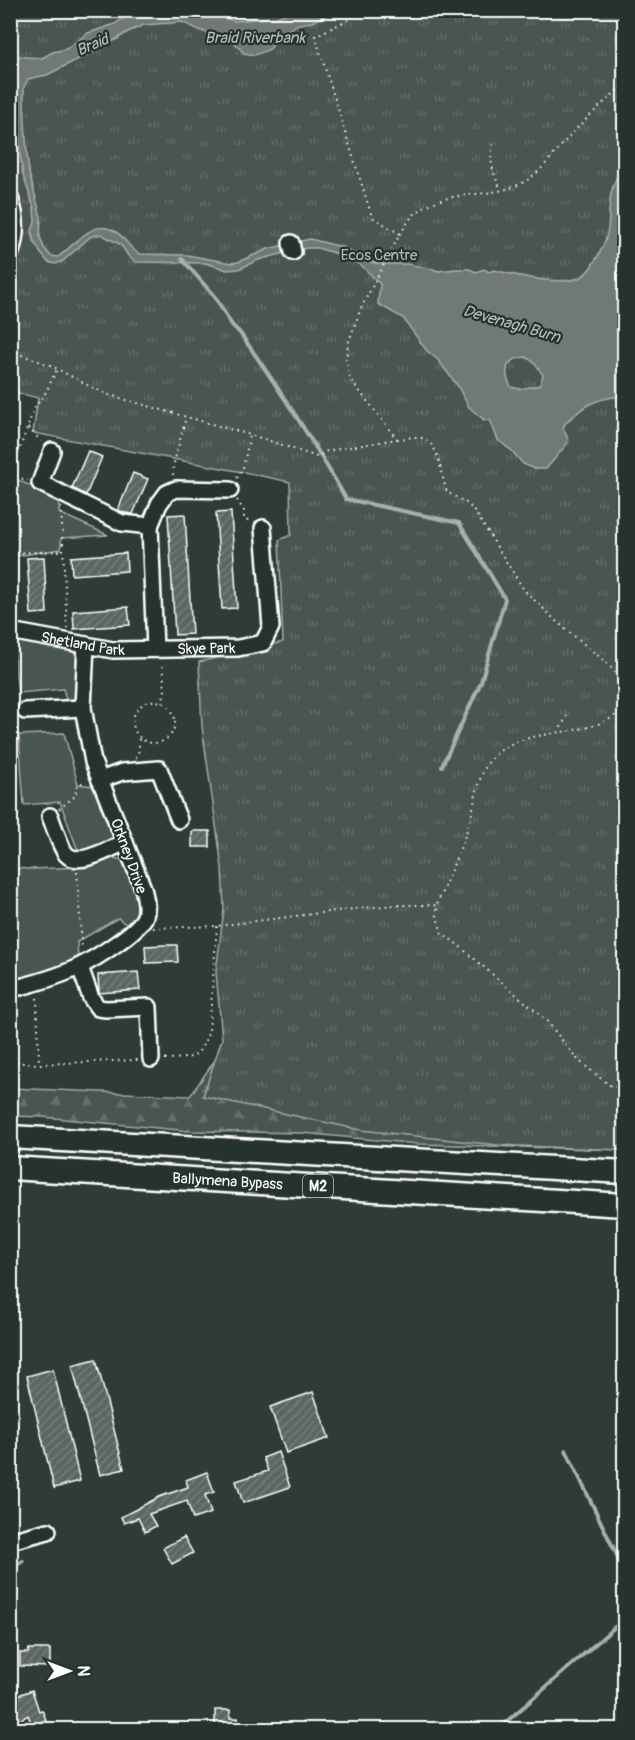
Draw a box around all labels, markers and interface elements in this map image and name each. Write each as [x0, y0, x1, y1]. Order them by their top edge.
water label: Braid [73, 28, 113, 61]
water label: Braid Riverbank [205, 28, 306, 48]
park label: Ecos Centre [341, 246, 418, 265]
water label: Devenagh Burn [461, 301, 564, 348]
street label: Shetland Park [39, 628, 126, 660]
street label: Skye Park [177, 639, 236, 659]
street label: Orkney Drive [106, 816, 151, 897]
street label: Ballymena Bypass [172, 1169, 284, 1194]
road number: M2 [303, 1175, 333, 1197]
north arrow [39, 1641, 99, 1701]
text: N [73, 1666, 93, 1677]

